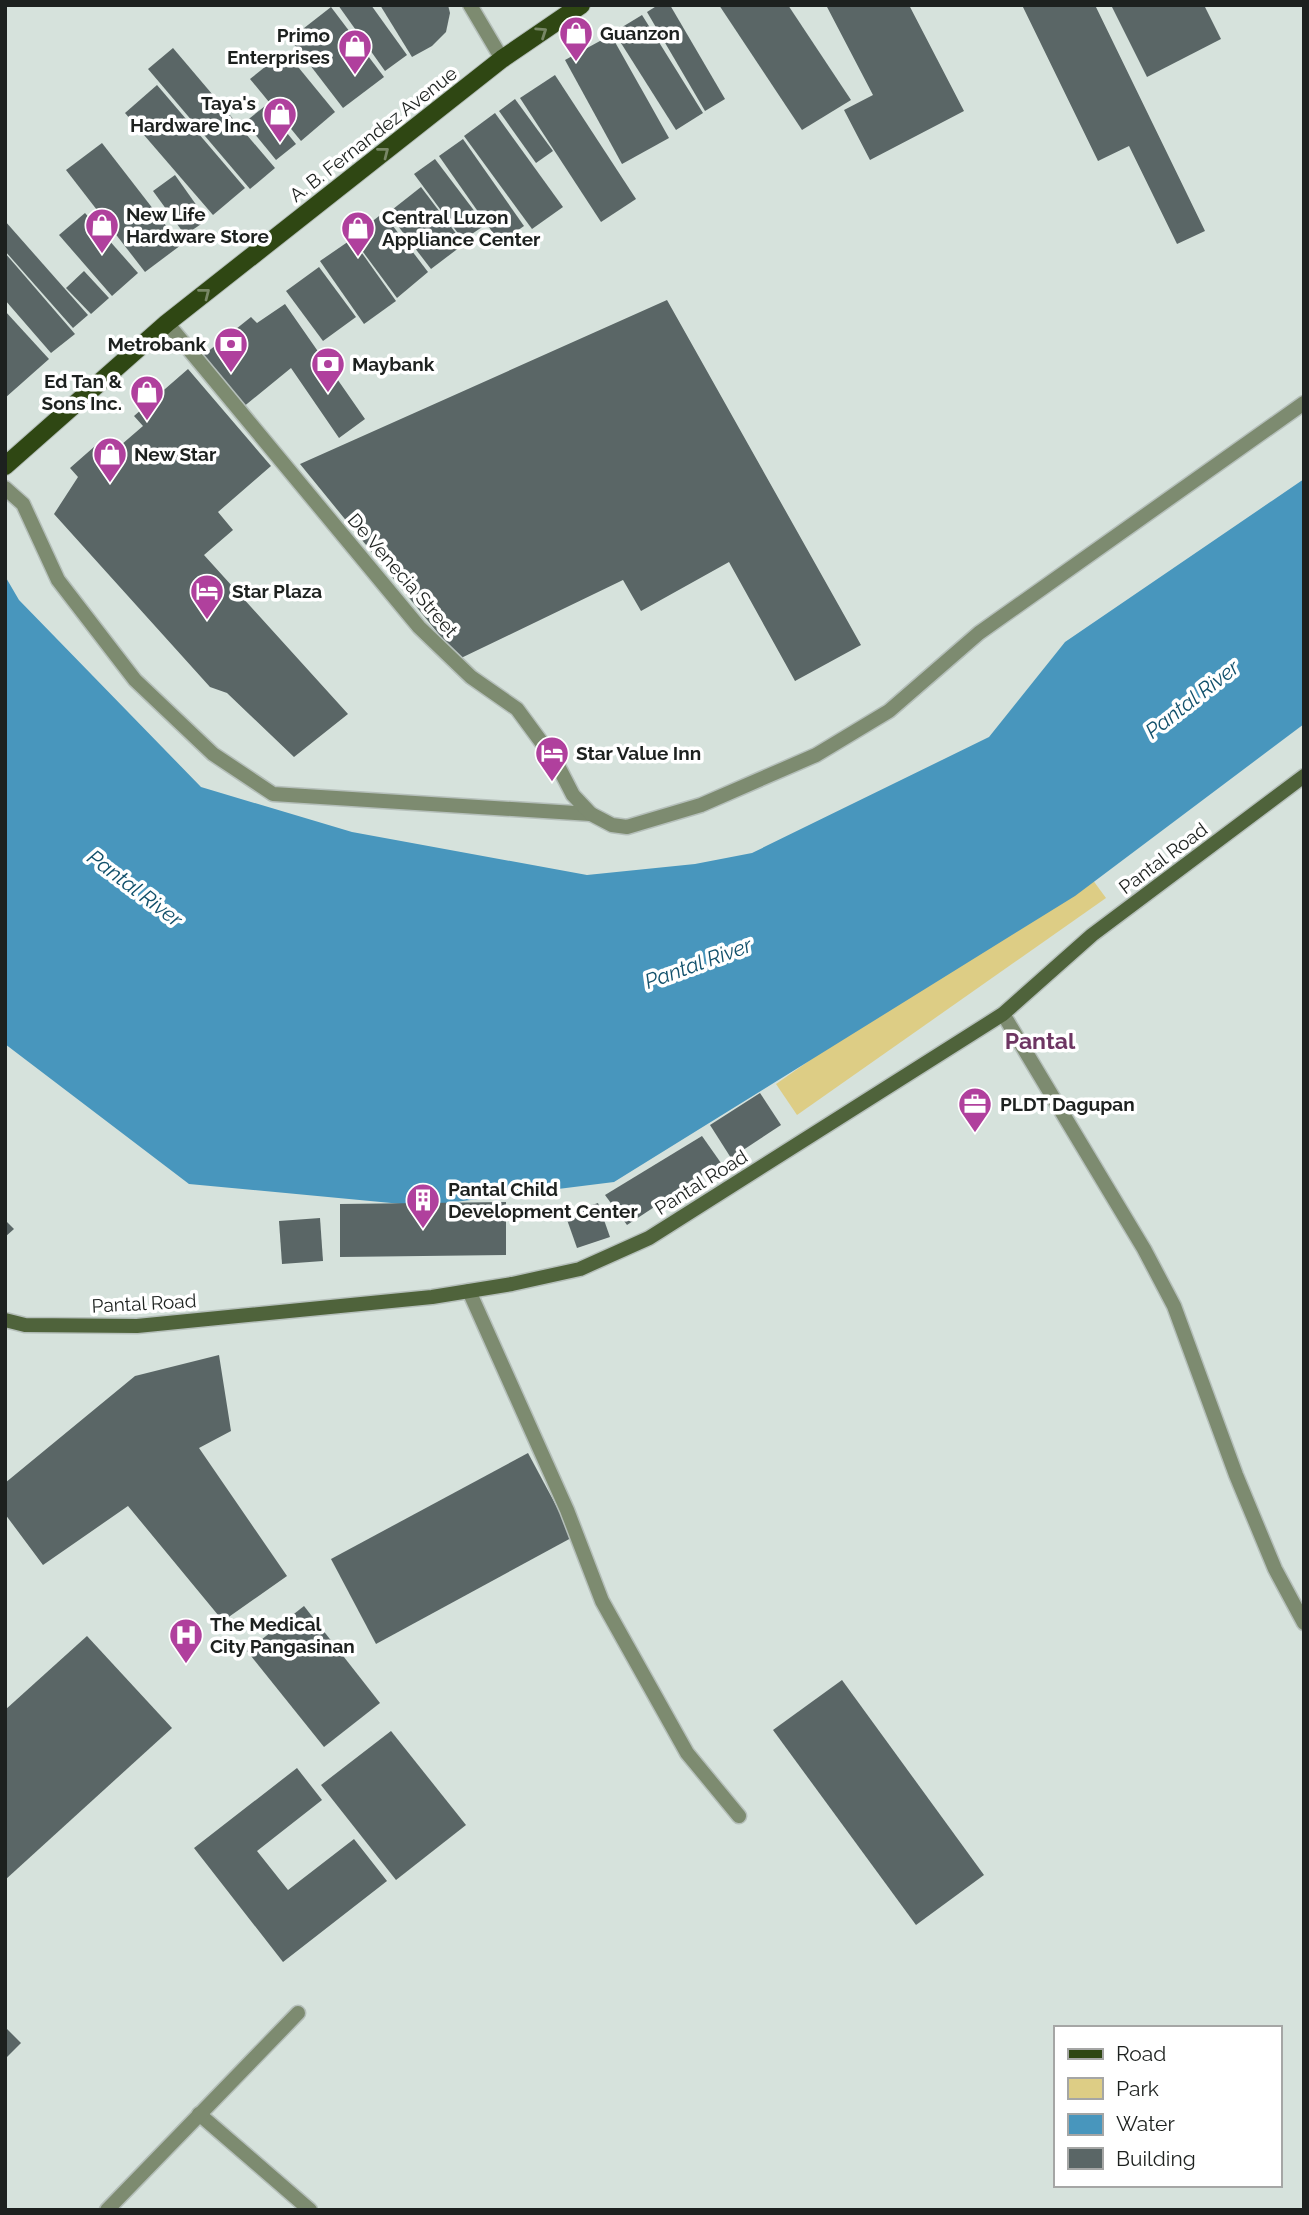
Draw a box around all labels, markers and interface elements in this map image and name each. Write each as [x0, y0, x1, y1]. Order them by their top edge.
shop icon: Guanzon [557, 14, 595, 63]
place label: Guanzon [600, 22, 680, 44]
place label: Primo Enterprises [227, 24, 330, 68]
shop icon: Primo Enterprises [336, 27, 374, 76]
one-way arrow [534, 28, 547, 40]
street label: A. B. Fernandez Avenue [285, 62, 461, 206]
place label: Taya's Hardware Inc. [130, 92, 256, 136]
shop icon: Taya's Hardware Inc. [261, 95, 299, 144]
one-way arrow [376, 148, 388, 161]
place label: New Life Hardware Store [126, 203, 269, 247]
shop icon: New Life Hardware Store [83, 206, 121, 255]
place label: Central Luzon Appliance Center [382, 206, 541, 250]
shop icon: Central Luzon Appliance Center [339, 209, 377, 258]
one-way arrow [197, 289, 210, 301]
bank icon: Metrobank [212, 325, 250, 374]
place label: Metrobank [107, 333, 206, 355]
bank icon: Maybank [309, 345, 347, 394]
place label: Maybank [352, 353, 435, 375]
place label: Ed Tan & Sons Inc. [42, 370, 122, 414]
shop icon: Ed Tan & Sons Inc. [128, 373, 166, 422]
shop icon: New Star [91, 435, 129, 484]
place label: New Star [134, 443, 217, 465]
street label: De Venecia Street [343, 509, 463, 642]
hotel icon: Star Plaza [188, 572, 226, 621]
place label: Star Plaza [232, 580, 322, 602]
water label: Pantal River [1140, 654, 1244, 743]
hotel icon: Star Value Inn [533, 734, 571, 783]
place label: Star Value Inn [576, 742, 701, 764]
street label: Pantal Road [1115, 818, 1211, 898]
water label: Pantal River [83, 844, 188, 932]
water label: Pantal River [641, 932, 756, 994]
district label: Pantal [1005, 1027, 1076, 1054]
office icon: PLDT Dagupan [956, 1085, 994, 1134]
place label: PLDT Dagupan [1000, 1093, 1135, 1115]
street label: Pantal Road [651, 1145, 751, 1219]
place label: Pantal Child Development Center [448, 1178, 638, 1222]
building icon: Pantal Child Development Center [404, 1181, 442, 1230]
street label: Pantal Road [91, 1289, 197, 1317]
place label: The Medical City Pangasinan [210, 1613, 355, 1657]
hospital icon: The Medical City Pangasinan [167, 1616, 205, 1665]
legend [1054, 2026, 1281, 2187]
text: Road [1116, 2041, 1166, 2066]
text: Park [1116, 2076, 1159, 2101]
text: Water [1116, 2111, 1175, 2136]
text: Building [1116, 2146, 1196, 2171]

